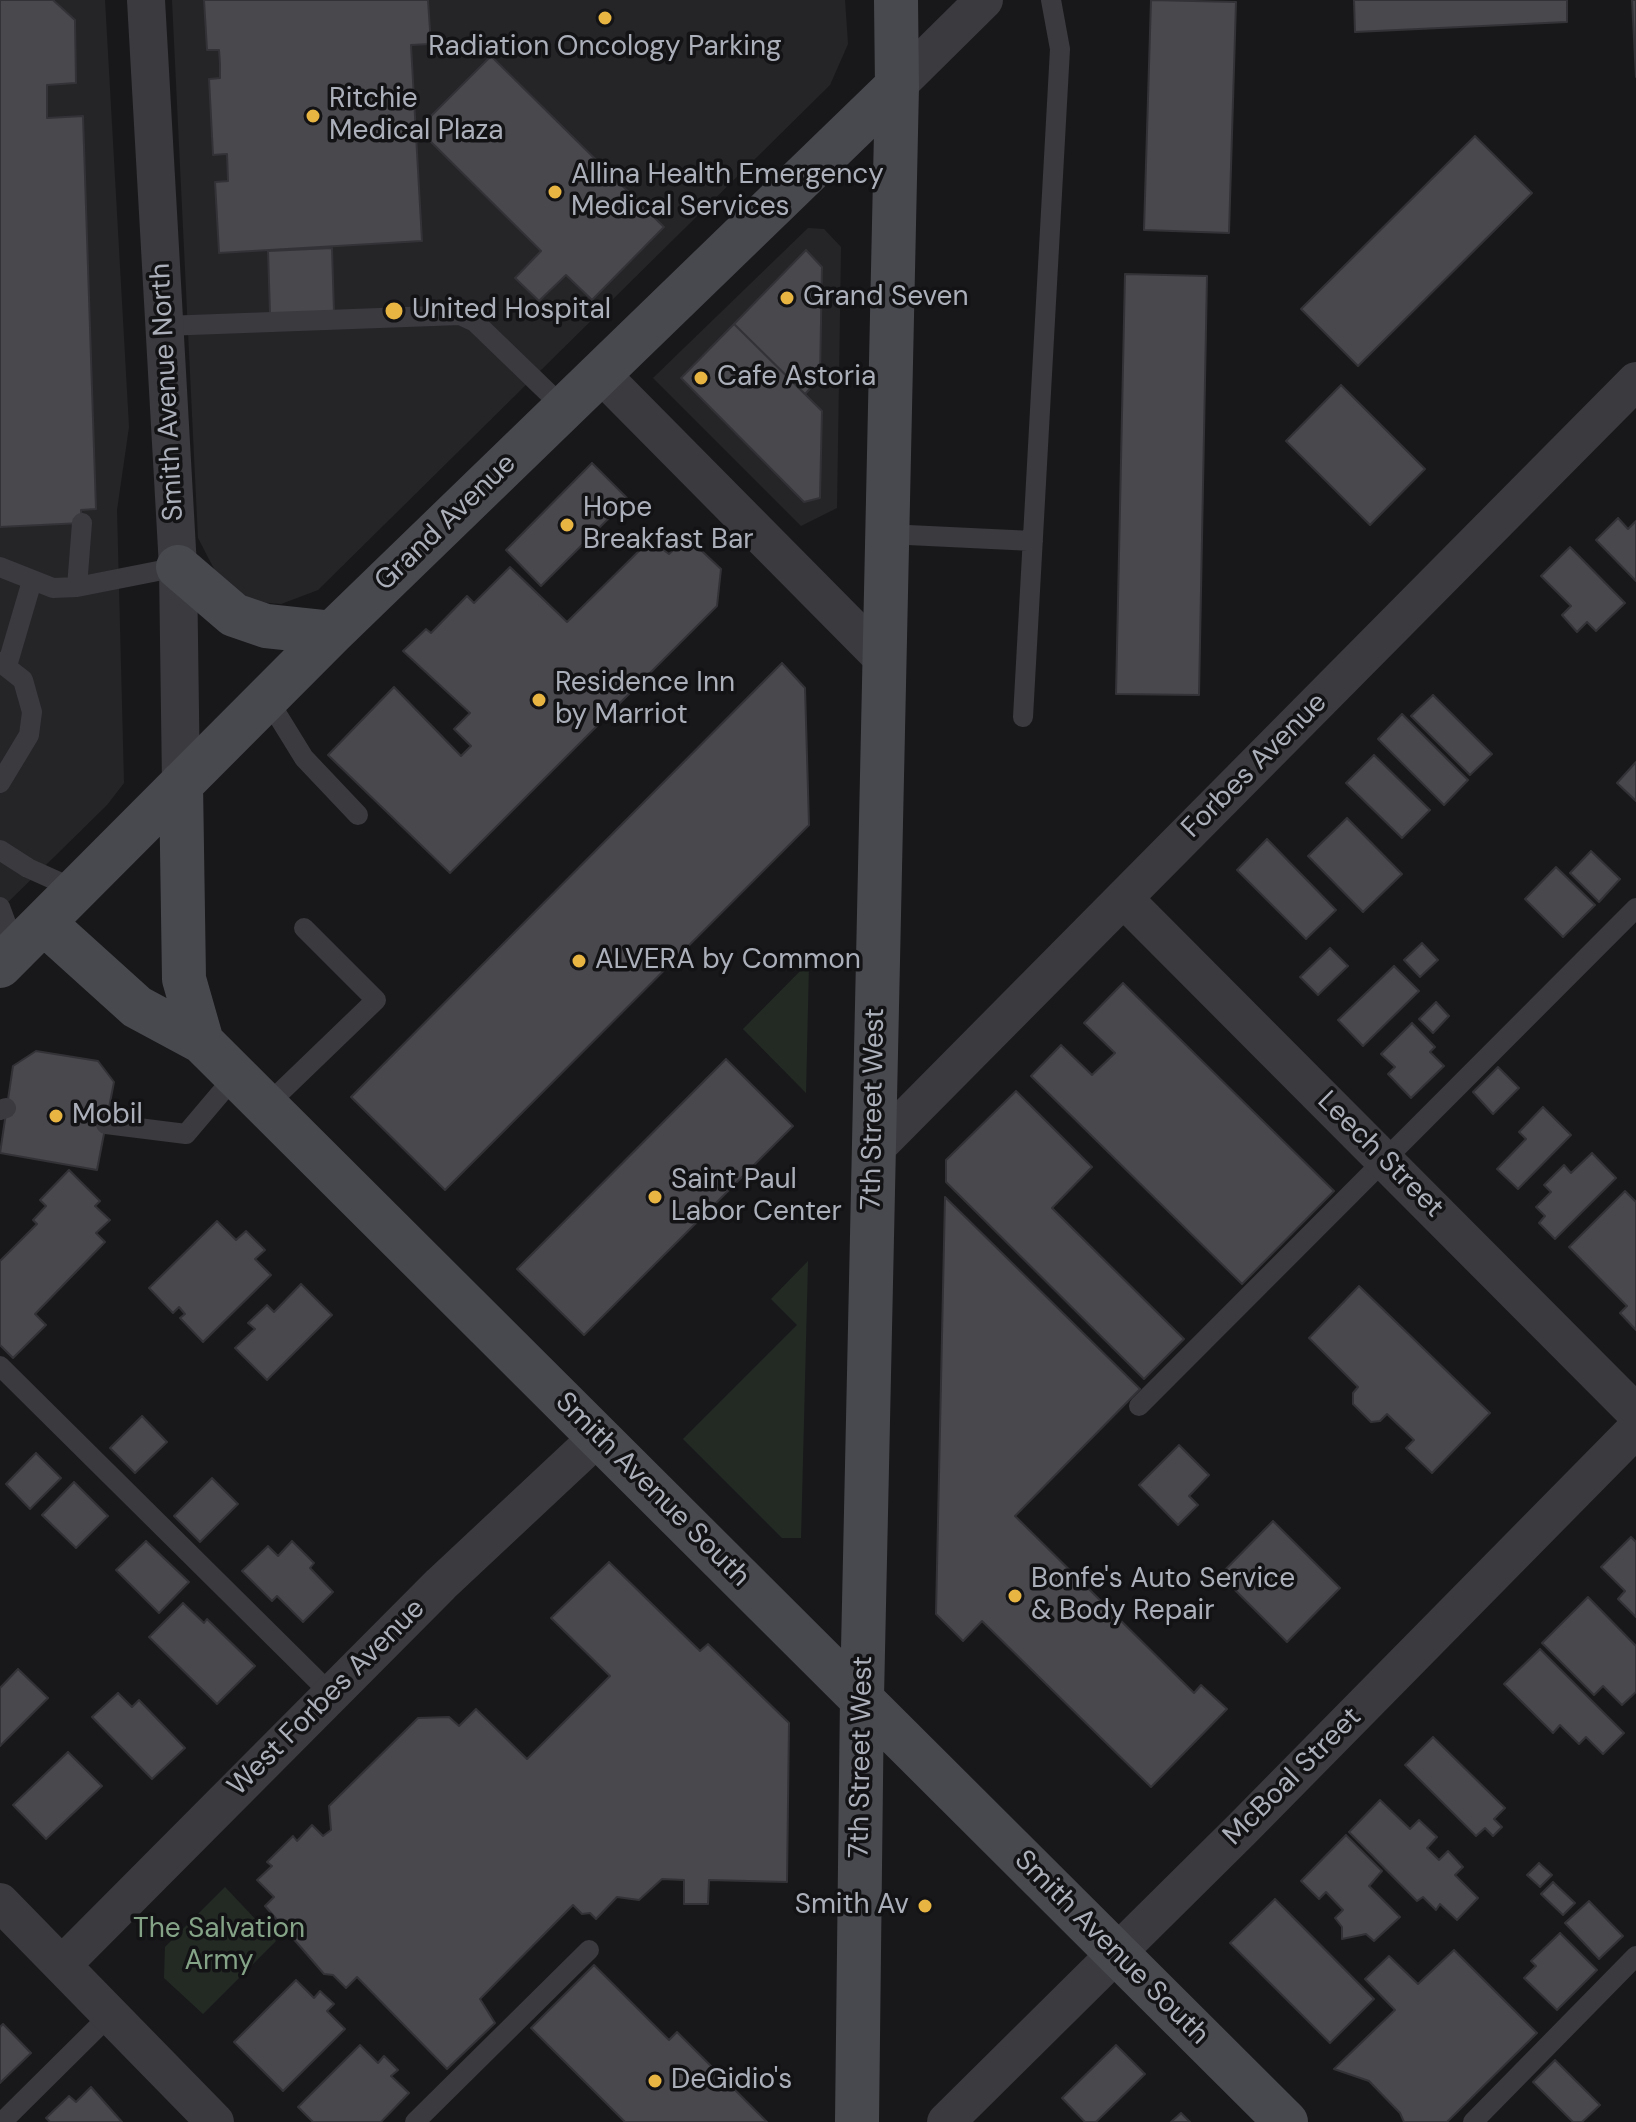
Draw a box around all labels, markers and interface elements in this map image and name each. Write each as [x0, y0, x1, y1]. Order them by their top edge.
marker: Radiation Oncology Parking [596, 9, 614, 27]
place label: Radiation Oncology Parking [428, 31, 782, 65]
place label: Ritchie Medical Plaza [329, 83, 503, 149]
marker: Ritchie Medical Plaza [304, 107, 322, 125]
place label: Allina Health Emergency Medical Services [571, 159, 884, 225]
marker: Allina Health Emergency Medical Services [546, 183, 564, 201]
street label: Smith Avenue North [144, 262, 192, 522]
place label: Grand Seven [803, 281, 969, 315]
marker: Grand Seven [778, 289, 796, 307]
place label: United Hospital [412, 294, 611, 328]
marker: United Hospital [383, 300, 405, 322]
place label: Cafe Astoria [717, 361, 876, 395]
marker: Cafe Astoria [692, 369, 710, 387]
street label: Grand Avenue [368, 447, 524, 599]
place label: Hope Breakfast Bar [583, 492, 753, 558]
marker: Hope Breakfast Bar [558, 516, 576, 534]
place label: Residence Inn by Marriot [555, 667, 735, 733]
street label: Forbes Avenue [1175, 686, 1335, 846]
marker: Residence Inn by Marriot [530, 691, 548, 709]
place label: ALVERA by Common [595, 944, 861, 978]
marker: ALVERA by Common [570, 952, 588, 970]
street label: 7th Street West [855, 1008, 893, 1210]
street label: Leech Street [1310, 1085, 1450, 1225]
place label: Mobil [72, 1099, 143, 1133]
marker: Mobil [47, 1107, 65, 1125]
place label: Saint Paul Labor Center [671, 1164, 842, 1230]
marker: Saint Paul Labor Center [646, 1188, 664, 1206]
street label: Smith Avenue South [548, 1386, 756, 1594]
place label: Bonfe's Auto Service & Body Repair [1031, 1563, 1295, 1629]
marker: Bonfe's Auto Service & Body Repair [1006, 1587, 1024, 1605]
street label: West Forbes Avenue [221, 1592, 433, 1804]
street label: 7th Street West [843, 1656, 881, 1858]
street label: McBoal Street [1217, 1701, 1369, 1853]
street label: Smith Avenue South [1007, 1844, 1215, 2052]
place label: Smith Av [795, 1889, 909, 1923]
marker: Smith Av [916, 1897, 934, 1915]
park label: The Salvation Army [133, 1913, 305, 1979]
place label: DeGidio's [671, 2064, 792, 2098]
marker: DeGidio's [646, 2072, 664, 2090]

